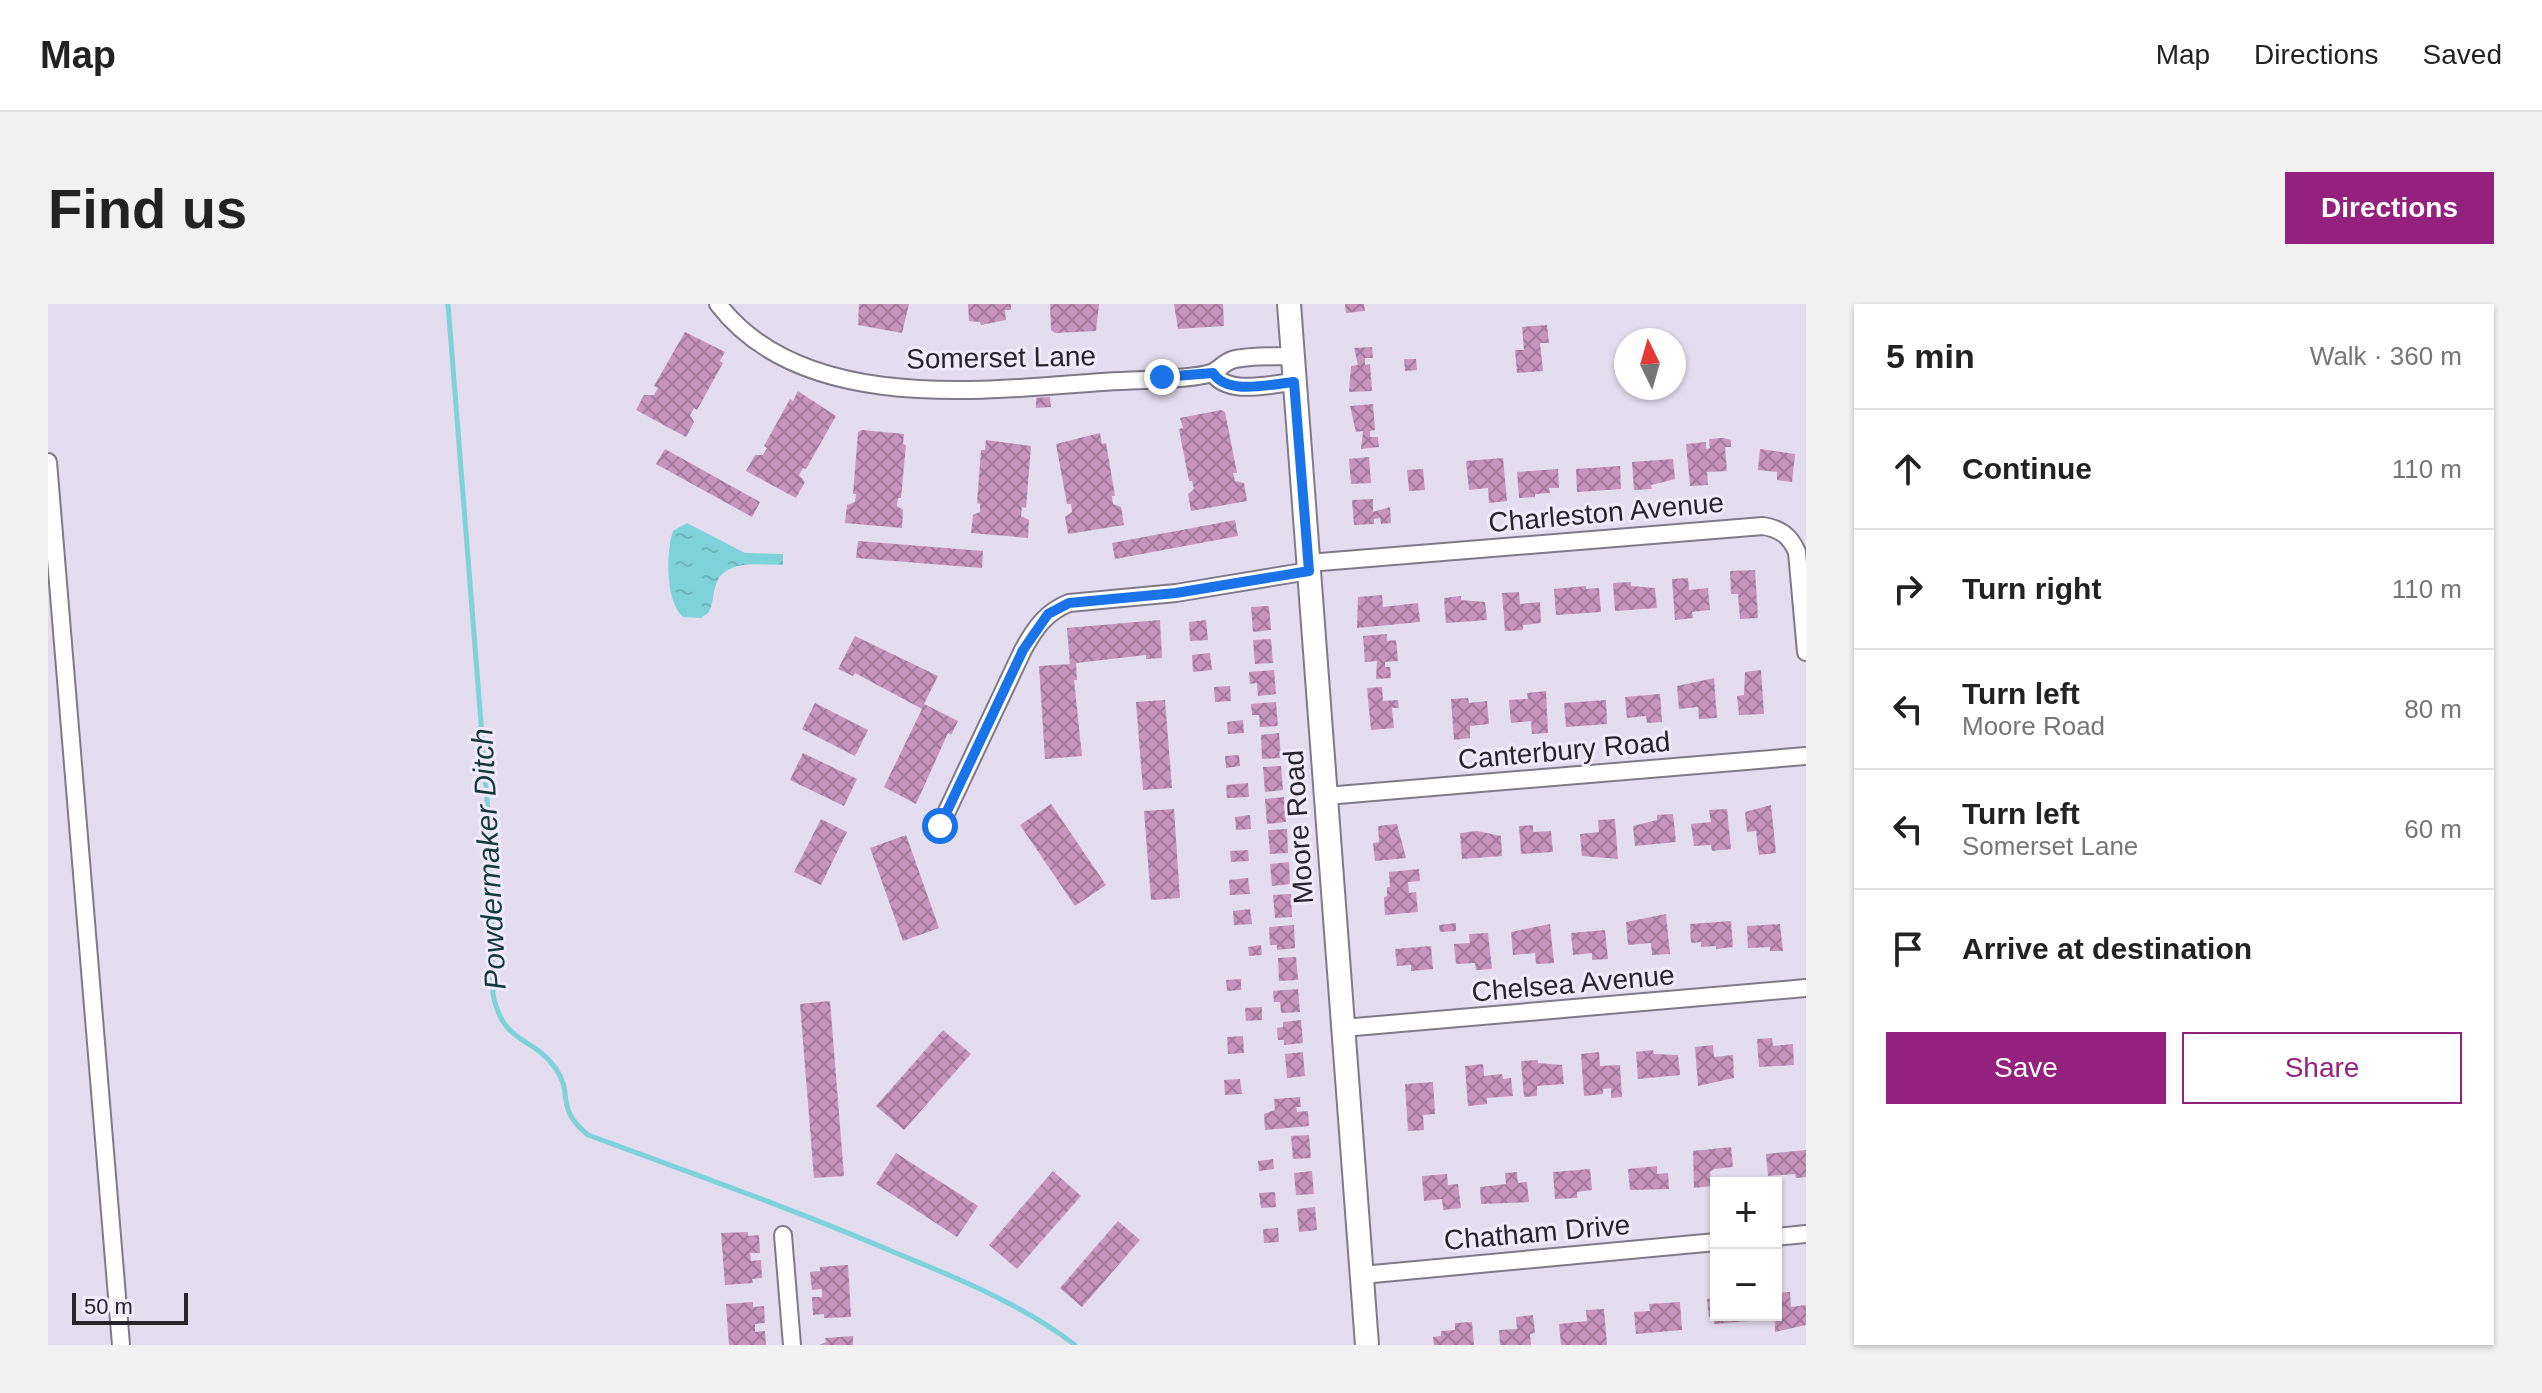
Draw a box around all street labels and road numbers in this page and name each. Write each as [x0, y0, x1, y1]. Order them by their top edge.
street label: Somerset Lane [906, 340, 1096, 375]
street label: Charleston Avenue [1487, 487, 1725, 538]
street label: Canterbury Road [1456, 726, 1672, 775]
street label: Moore Road [1278, 749, 1319, 905]
street label: Chelsea Avenue [1470, 959, 1676, 1008]
street label: Chatham Drive [1443, 1209, 1631, 1256]

